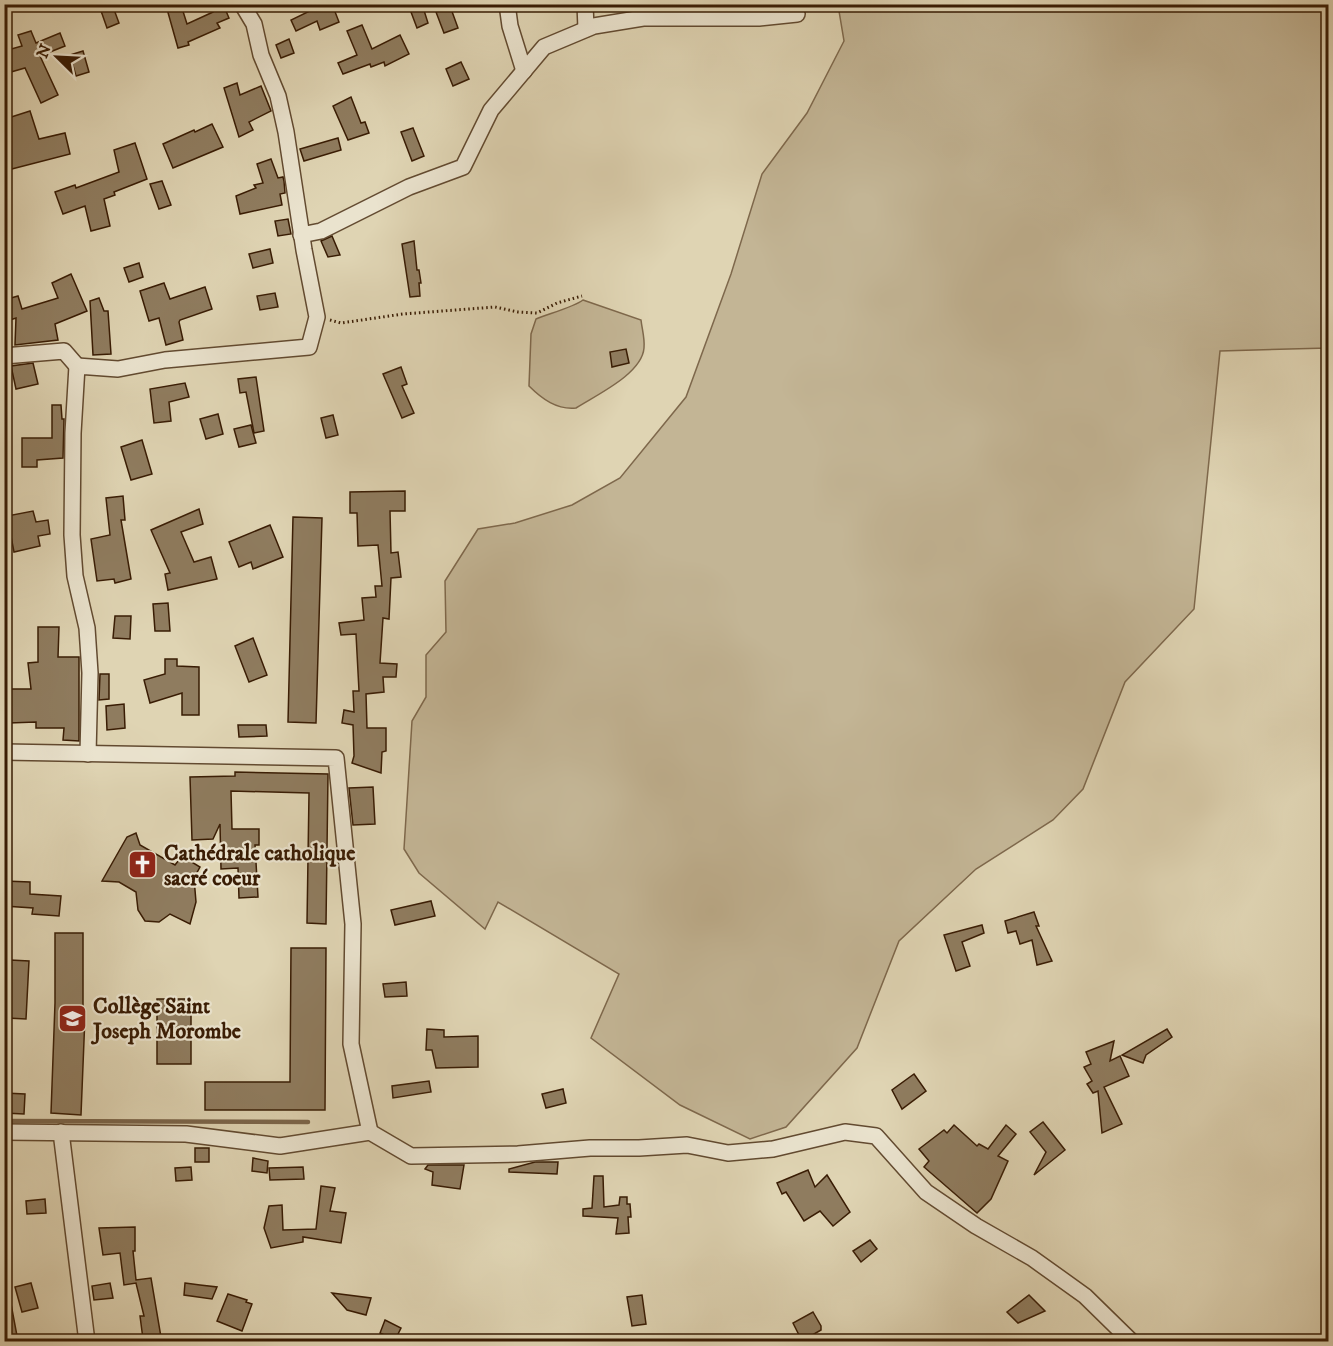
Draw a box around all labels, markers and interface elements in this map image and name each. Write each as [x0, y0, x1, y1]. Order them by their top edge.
north arrow [27, 27, 87, 87]
text: N [32, 41, 56, 61]
place label: Cathédrale catholique sacré coeur [164, 840, 355, 892]
church icon: Cathédrale catholique sacré coeur [127, 849, 159, 881]
place label: Collège Saint Joseph Morombe [90, 993, 241, 1045]
school or university icon: Collège Saint Joseph Morombe [56, 1002, 88, 1034]

